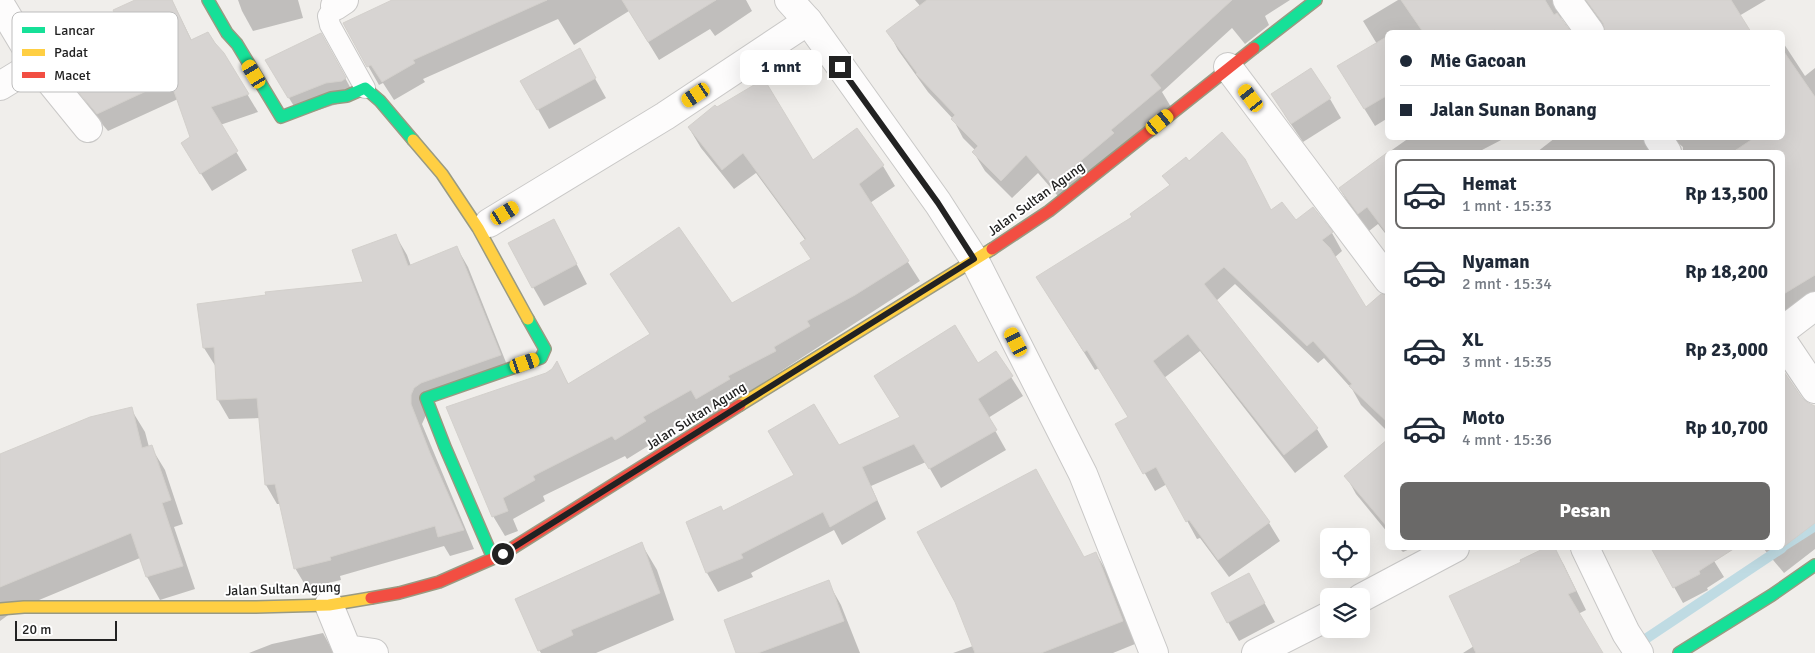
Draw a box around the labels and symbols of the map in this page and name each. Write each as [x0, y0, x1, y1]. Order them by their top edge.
legend [12, 12, 178, 92]
text: Lancar [54, 22, 96, 39]
text: Padat [54, 44, 88, 61]
callout: 1 mnt [740, 50, 822, 84]
route end [829, 56, 851, 78]
car [239, 57, 268, 91]
text: Macet [54, 67, 91, 84]
car [679, 80, 712, 110]
car [1235, 82, 1266, 114]
car [1143, 107, 1176, 137]
street label: Jalan Sultan Agung [984, 158, 1088, 240]
car [488, 199, 521, 227]
car [1002, 325, 1029, 359]
car [508, 351, 541, 375]
street label: Jalan Sultan Agung [643, 378, 749, 454]
route start [492, 543, 514, 565]
street label: Jalan Sultan Agung [225, 578, 341, 600]
scale bar [15, 618, 118, 641]

